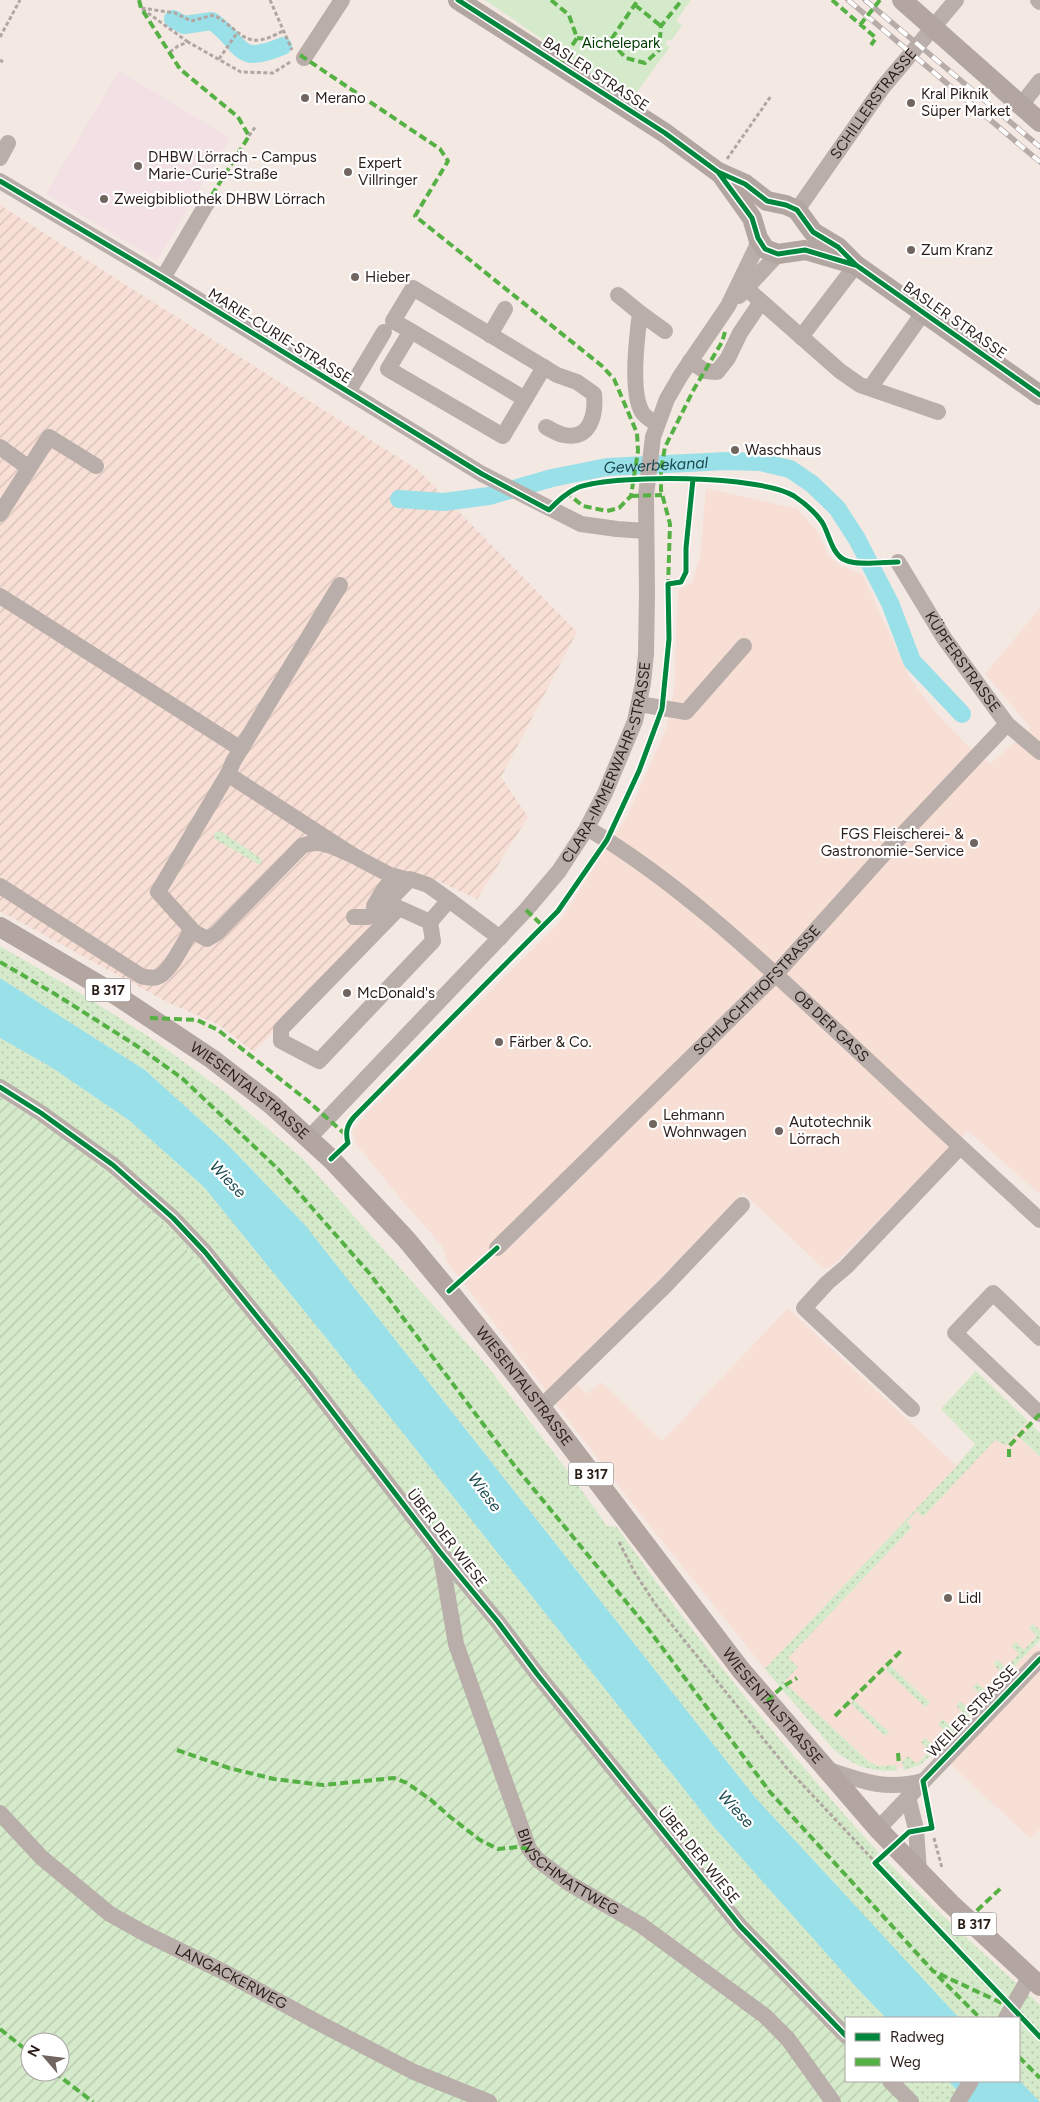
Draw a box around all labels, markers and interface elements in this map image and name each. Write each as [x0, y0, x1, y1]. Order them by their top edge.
street label: BASLER STRASSE [540, 33, 652, 115]
park label: Aichelepark [582, 34, 661, 52]
street label: SCHILLERSTRASSE [826, 45, 921, 163]
place label: Kral Piknik Süper Market [921, 85, 1011, 120]
place label: Merano [315, 89, 366, 107]
marker: Merano [299, 92, 311, 104]
marker: Kral Piknik Süper Market [905, 97, 917, 109]
place label: DHBW Lörrach - Campus Marie-Curie-Straße [148, 148, 317, 183]
place label: Expert Villringer [358, 154, 417, 189]
marker: DHBW Lörrach - Campus Marie-Curie-Straße [132, 160, 144, 172]
marker: Expert Villringer [342, 166, 354, 178]
place label: Zweigbibliothek DHBW Lörrach [114, 190, 325, 208]
marker: Zweigbibliothek DHBW Lörrach [98, 193, 110, 205]
place label: Zum Kranz [921, 241, 993, 259]
marker: Zum Kranz [905, 244, 917, 256]
place label: Hieber [365, 268, 410, 286]
marker: Hieber [349, 271, 361, 283]
street label: BASLER STRASSE [900, 277, 1010, 363]
street label: MARIE-CURIE-STRASSE [205, 284, 355, 388]
place label: Waschhaus [745, 441, 821, 459]
marker: Waschhaus [729, 444, 741, 456]
water label: Gewerbekanal [603, 452, 709, 477]
street label: KÜPFERSTRASSE [921, 608, 1004, 716]
street label: CLARA-IMMERWAHR-STRASSE [558, 661, 654, 866]
place label: FGS Fleischerei- & Gastronomie-Service [821, 825, 964, 860]
marker: FGS Fleischerei- & Gastronomie-Service [968, 837, 980, 849]
street label: SCHLACHTHOFSTRASSE [689, 922, 824, 1059]
road number: B 317 [86, 978, 130, 1002]
place label: McDonald's [357, 984, 435, 1002]
street label: OB DER GASS [790, 986, 873, 1066]
marker: McDonald's [341, 987, 353, 999]
place label: Färber & Co. [509, 1033, 592, 1051]
marker: Färber & Co. [493, 1036, 505, 1048]
street label: WIESENTALSTRASSE [187, 1038, 313, 1143]
place label: Lehmann Wohnwagen [663, 1106, 747, 1141]
place label: Autotechnik Lörrach [789, 1113, 872, 1148]
marker: Lehmann Wohnwagen [647, 1118, 659, 1130]
marker: Autotechnik Lörrach [773, 1125, 785, 1137]
water label: Wiese [206, 1157, 250, 1202]
street label: WIESENTALSTRASSE [472, 1323, 576, 1450]
road number: B 317 [568, 1462, 614, 1486]
water label: Wiese [464, 1469, 506, 1516]
street label: ÜBER DER WIESE [403, 1485, 491, 1591]
place label: Lidl [958, 1589, 981, 1607]
marker: Lidl [942, 1592, 954, 1604]
street label: WIESENTALSTRASSE [718, 1644, 827, 1768]
street label: WEILER STRASSE [923, 1661, 1021, 1761]
water label: Wiese [714, 1786, 758, 1832]
street label: ÜBER DER WIESE [654, 1803, 744, 1907]
street label: BINSCHMATTWEG [513, 1826, 622, 1919]
road number: B 317 [952, 1912, 996, 1936]
street label: LANGACKERWEG [172, 1940, 290, 2013]
legend [845, 2017, 1020, 2082]
text: Radweg [890, 2028, 944, 2046]
north arrow [20, 2032, 70, 2082]
text: N [24, 2042, 44, 2060]
text: Weg [890, 2053, 921, 2071]

